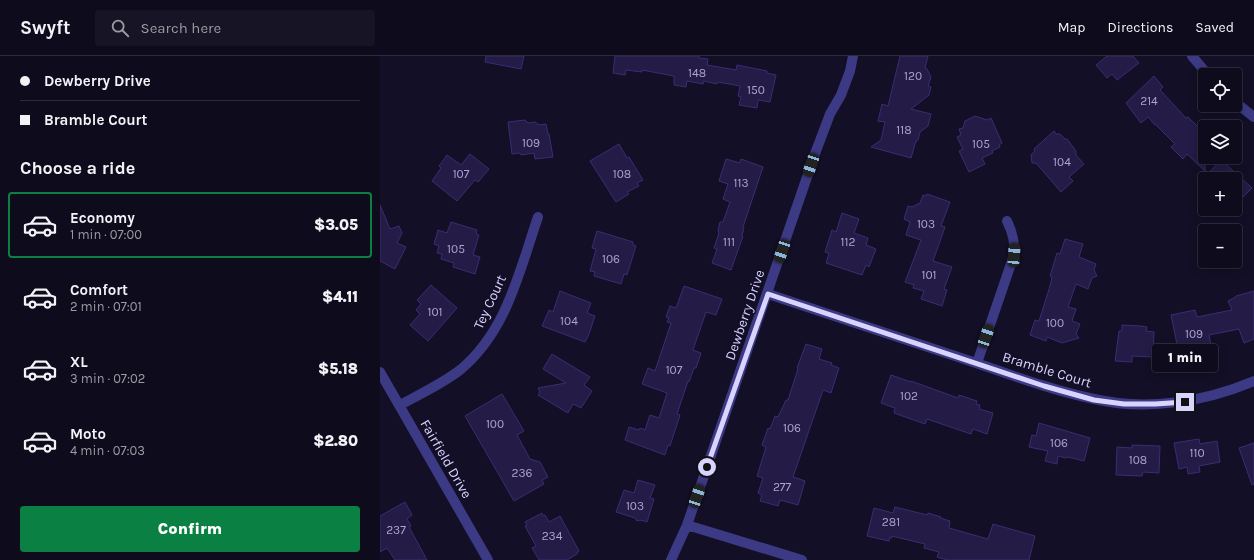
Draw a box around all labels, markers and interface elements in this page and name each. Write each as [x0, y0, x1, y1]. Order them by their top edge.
search box [95, 10, 375, 46]
text: Swyft [20, 17, 71, 39]
icon: search [109, 17, 131, 39]
text: Search here [141, 19, 221, 37]
text: Map [1058, 19, 1086, 36]
text: Directions [1108, 19, 1173, 36]
text: Saved [1195, 19, 1234, 36]
house number: 148 [688, 66, 706, 80]
map controls [1198, 68, 1242, 268]
button: locate [1198, 68, 1242, 112]
house number: 120 [904, 69, 922, 83]
text: Dewberry Drive [44, 72, 151, 90]
house number: 150 [747, 83, 765, 97]
house number: 214 [1140, 94, 1158, 108]
text: Bramble Court [44, 111, 147, 129]
button: layers [1198, 120, 1242, 164]
house number: 118 [896, 123, 912, 137]
house number: 109 [522, 136, 540, 150]
house number: 105 [972, 137, 990, 151]
car [801, 152, 821, 178]
house number: 104 [1053, 155, 1071, 169]
text: Choose a ride [20, 157, 135, 179]
house number: 107 [453, 167, 470, 181]
house number: 108 [613, 167, 631, 181]
button: + [1198, 172, 1242, 216]
house number: 113 [733, 176, 749, 190]
icon: car [22, 207, 58, 243]
text: Economy [70, 209, 135, 227]
text: $3.05 [314, 216, 358, 234]
house number: 103 [917, 217, 935, 231]
button: − [1198, 224, 1242, 268]
text: 1 min · 07:00 [70, 227, 142, 242]
house number: 111 [723, 235, 735, 249]
house number: 112 [841, 235, 855, 249]
car [772, 238, 792, 264]
house number: 105 [447, 242, 465, 256]
car [1007, 243, 1021, 267]
house number: 106 [602, 252, 620, 266]
street label: Dewberry Drive [722, 267, 768, 363]
house number: 101 [921, 268, 937, 282]
street label: Tey Court [470, 272, 510, 332]
icon: car [22, 279, 58, 315]
text: Comfort [70, 281, 128, 299]
text: $4.11 [322, 288, 358, 306]
text: 2 min · 07:01 [70, 299, 142, 314]
house number: 101 [427, 305, 443, 319]
house number: 104 [560, 314, 578, 328]
house number: 100 [1046, 316, 1064, 330]
car [976, 323, 996, 349]
house number: 109 [1185, 327, 1203, 341]
callout: 1 min [1152, 344, 1218, 372]
street label: Bramble Court [1000, 348, 1094, 392]
text: 1 min [1168, 350, 1202, 365]
icon: car [22, 351, 58, 387]
text: XL [70, 353, 88, 371]
text: $5.18 [318, 360, 358, 378]
house number: 107 [666, 363, 683, 377]
text: 3 min · 07:02 [70, 371, 145, 386]
house number: 102 [900, 389, 918, 403]
route end [1176, 393, 1194, 411]
street label: Fairfield Drive [417, 416, 475, 502]
house number: 100 [486, 417, 504, 431]
house number: 106 [783, 421, 801, 435]
icon: car [22, 423, 58, 459]
text: Moto [70, 425, 106, 443]
text: $2.80 [313, 432, 358, 450]
house number: 106 [1050, 436, 1068, 450]
text: 4 min · 07:03 [70, 443, 145, 458]
house number: 110 [1189, 446, 1205, 460]
house number: 108 [1129, 453, 1147, 467]
route start [698, 458, 716, 476]
house number: 236 [512, 466, 533, 480]
house number: 277 [773, 480, 791, 494]
car [687, 483, 707, 509]
house number: 103 [626, 499, 644, 513]
button: Confirm [20, 506, 360, 552]
house number: 281 [882, 515, 900, 529]
house number: 237 [386, 523, 406, 537]
house number: 234 [542, 529, 563, 543]

